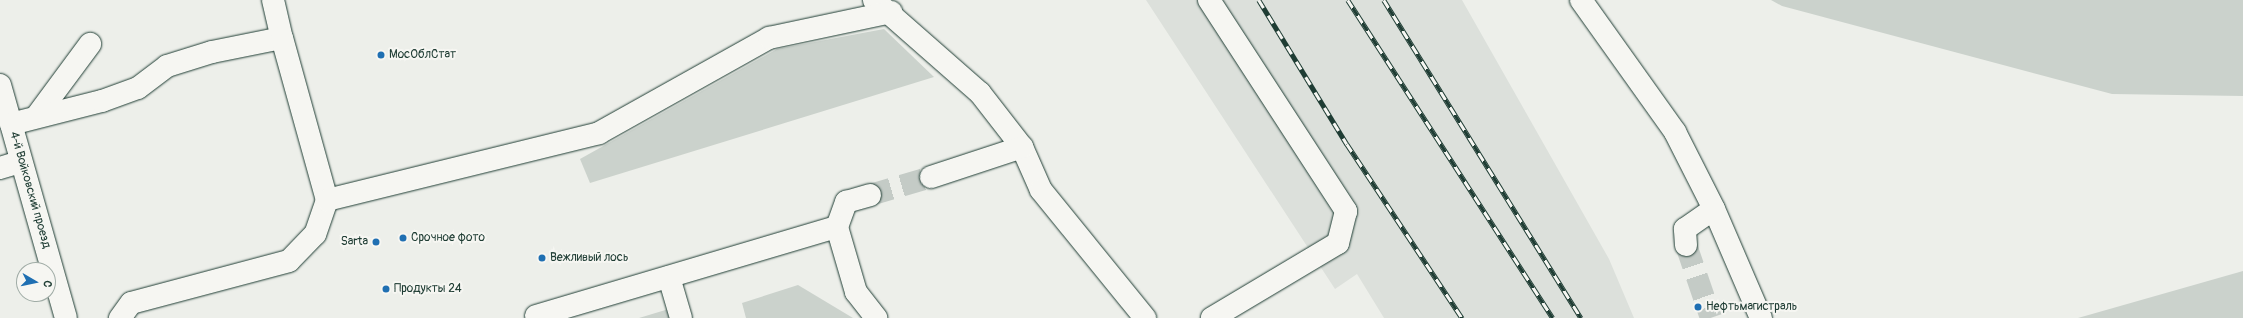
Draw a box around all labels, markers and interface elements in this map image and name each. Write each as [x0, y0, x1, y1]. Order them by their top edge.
place label: МосОблСтат [389, 48, 456, 62]
marker: МосОблСтат [376, 50, 386, 60]
street label: 4-й Войковский проезд [6, 130, 54, 250]
place label: Срочное фото [411, 231, 485, 245]
marker: Срочное фото [398, 233, 408, 243]
place label: Sarta [341, 235, 368, 249]
marker: Sarta [371, 237, 381, 247]
place label: Вежливый лось [550, 251, 628, 265]
marker: Вежливый лось [537, 253, 547, 263]
north arrow [16, 262, 56, 302]
text: С [40, 279, 54, 288]
place label: Продукты 24 [394, 282, 462, 296]
marker: Продукты 24 [381, 284, 391, 294]
place label: Нефтьмагистраль [1706, 300, 1797, 314]
marker: Нефтьмагистраль [1693, 302, 1703, 312]

